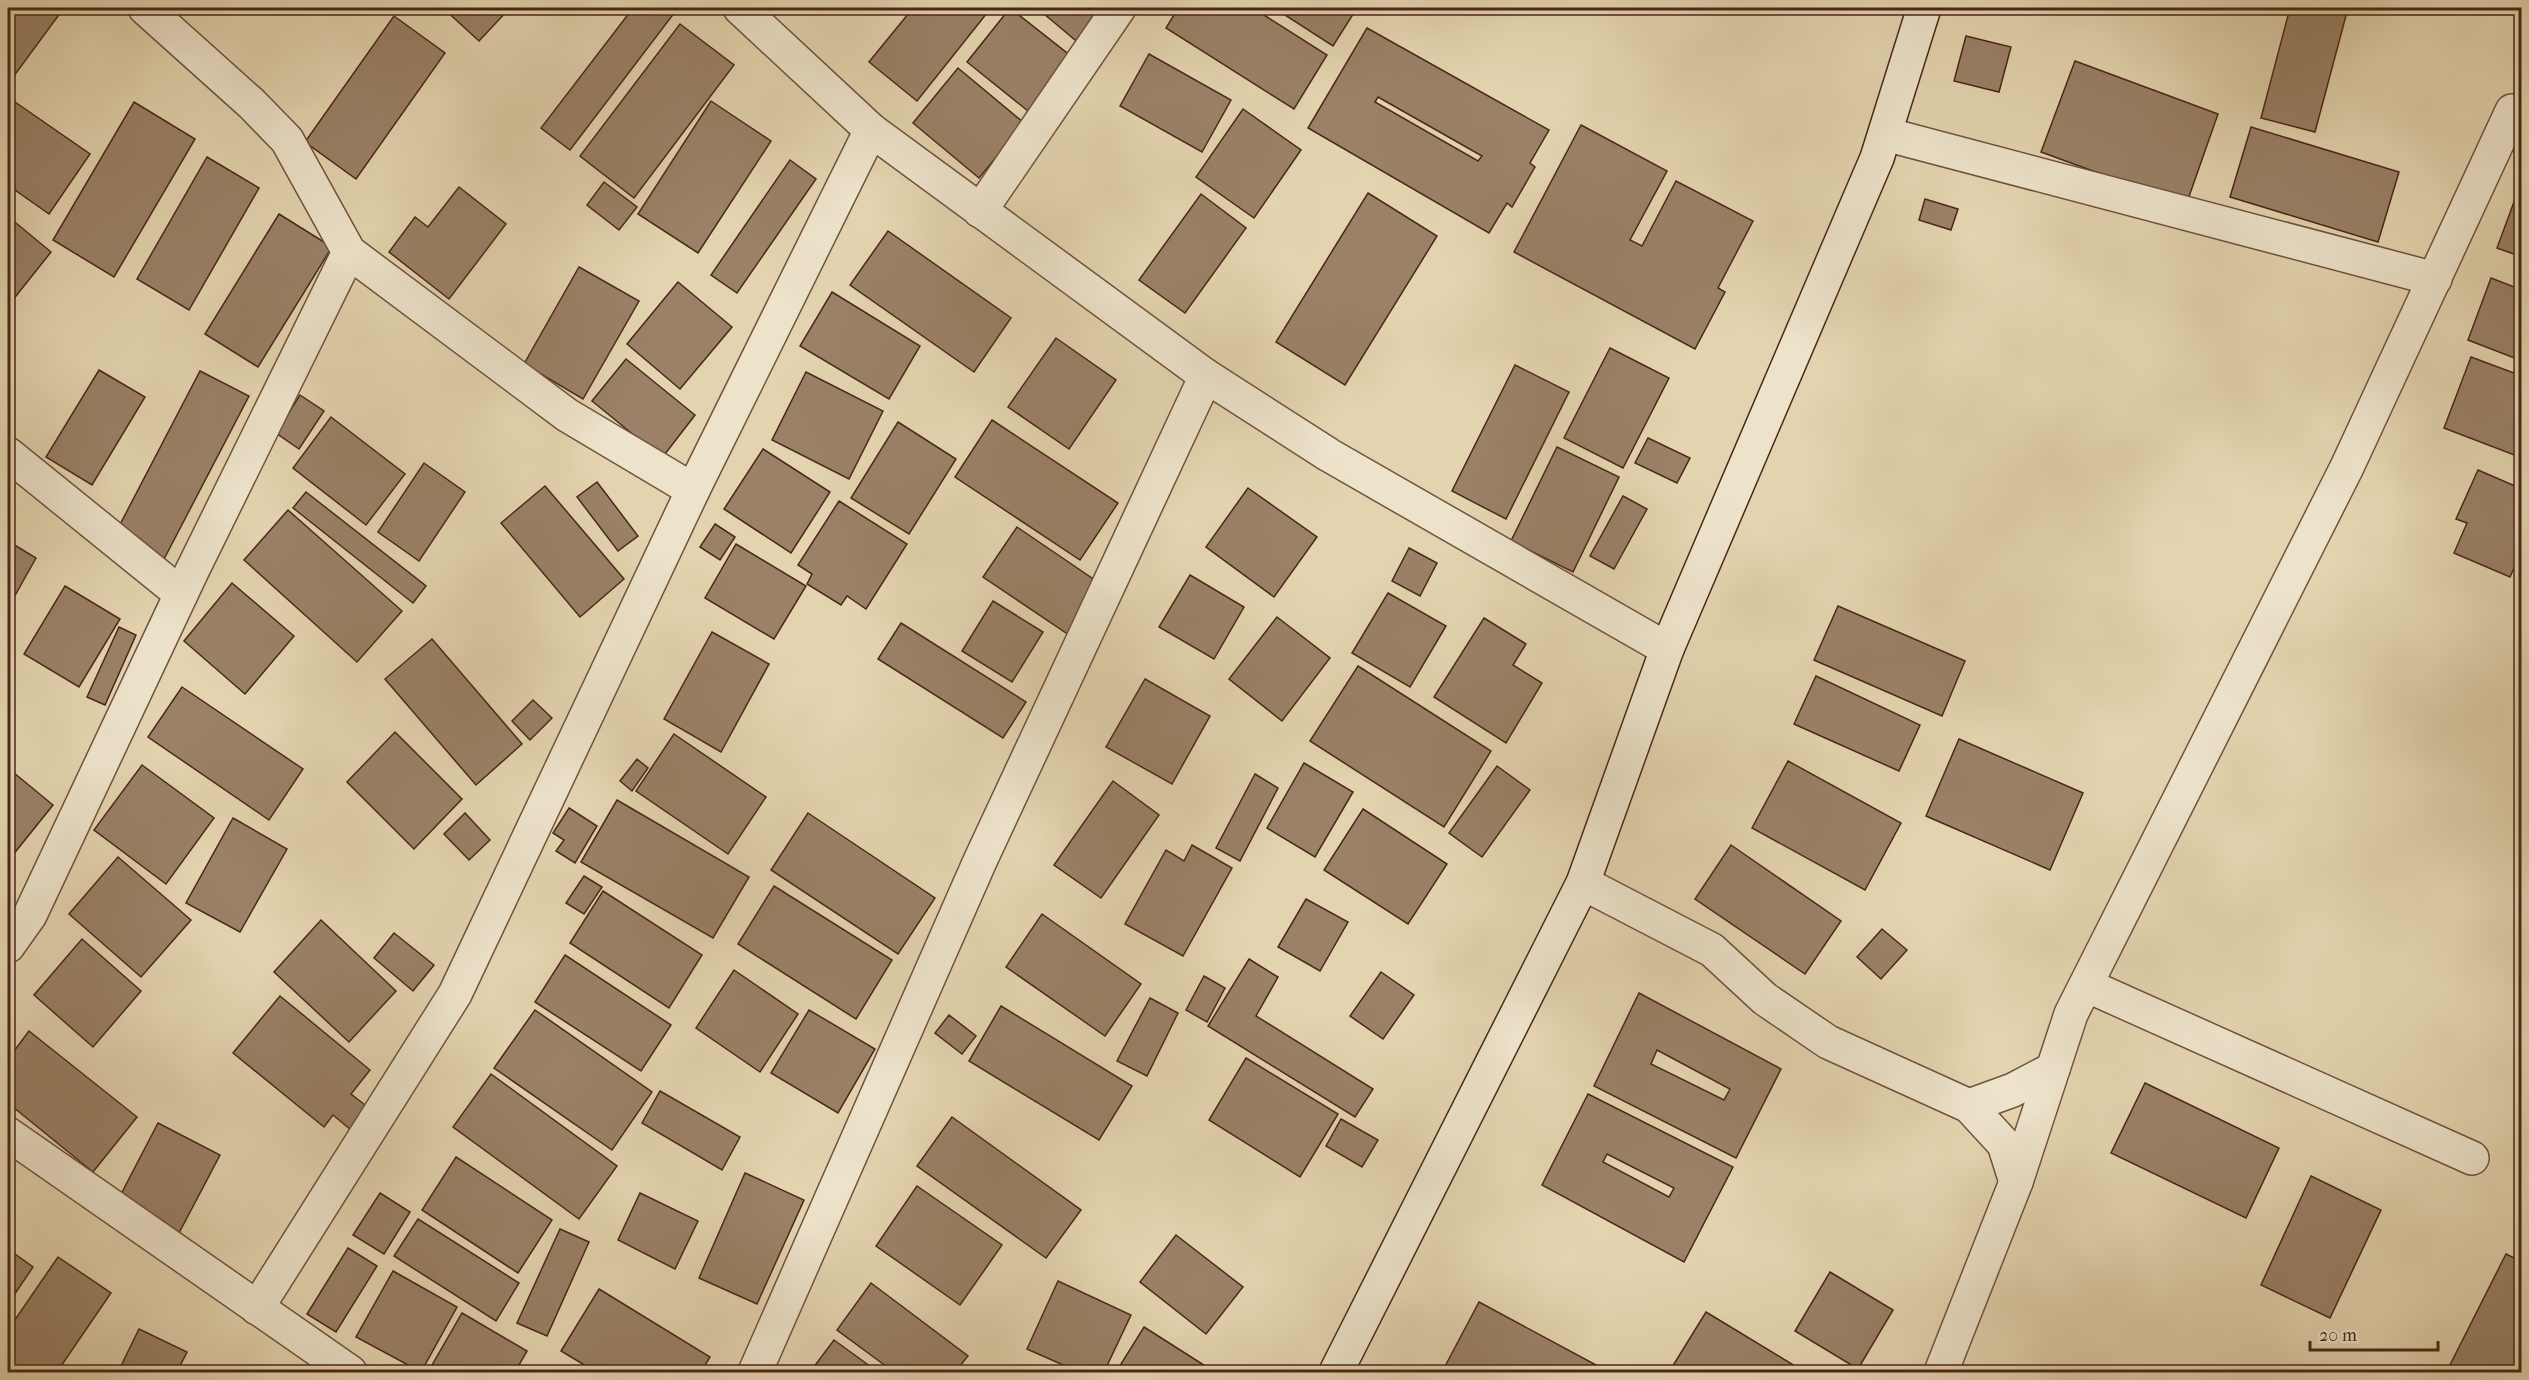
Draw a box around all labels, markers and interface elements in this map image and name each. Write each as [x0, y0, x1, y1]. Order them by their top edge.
scale bar [2310, 1314, 2438, 1352]
text: 20 m [2319, 1325, 2357, 1346]

